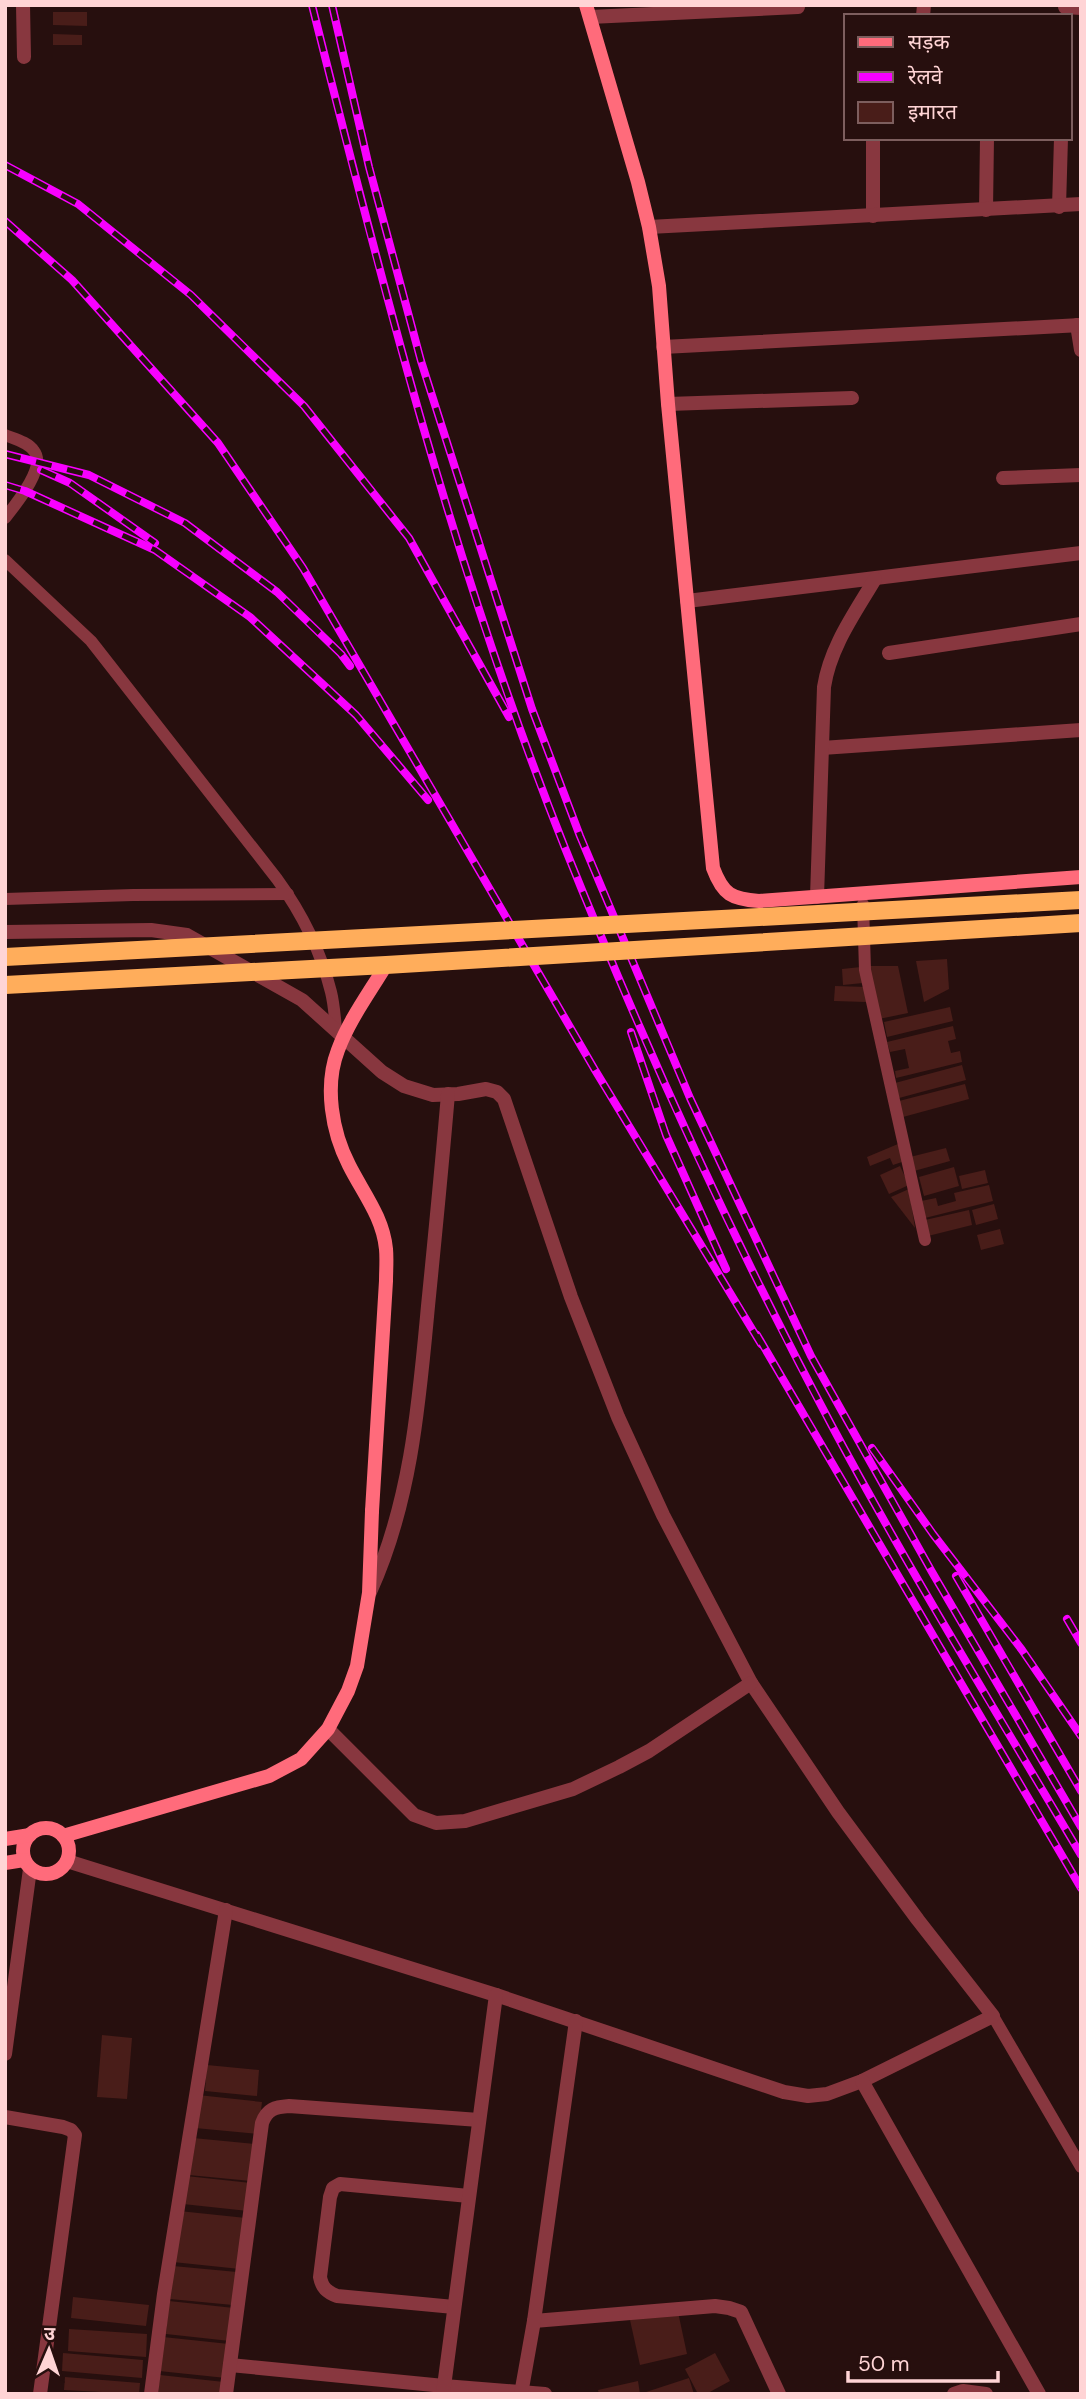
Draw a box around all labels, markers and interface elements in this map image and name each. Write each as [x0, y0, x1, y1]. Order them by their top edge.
legend [844, 14, 1072, 140]
text: सड़क [908, 28, 950, 56]
text: रेलवे [907, 63, 943, 91]
text: इमारत [908, 98, 958, 126]
north arrow [14, 2315, 84, 2385]
text: उ [44, 2321, 56, 2346]
scale bar [848, 2340, 998, 2384]
text: 50 m [858, 2350, 909, 2378]

